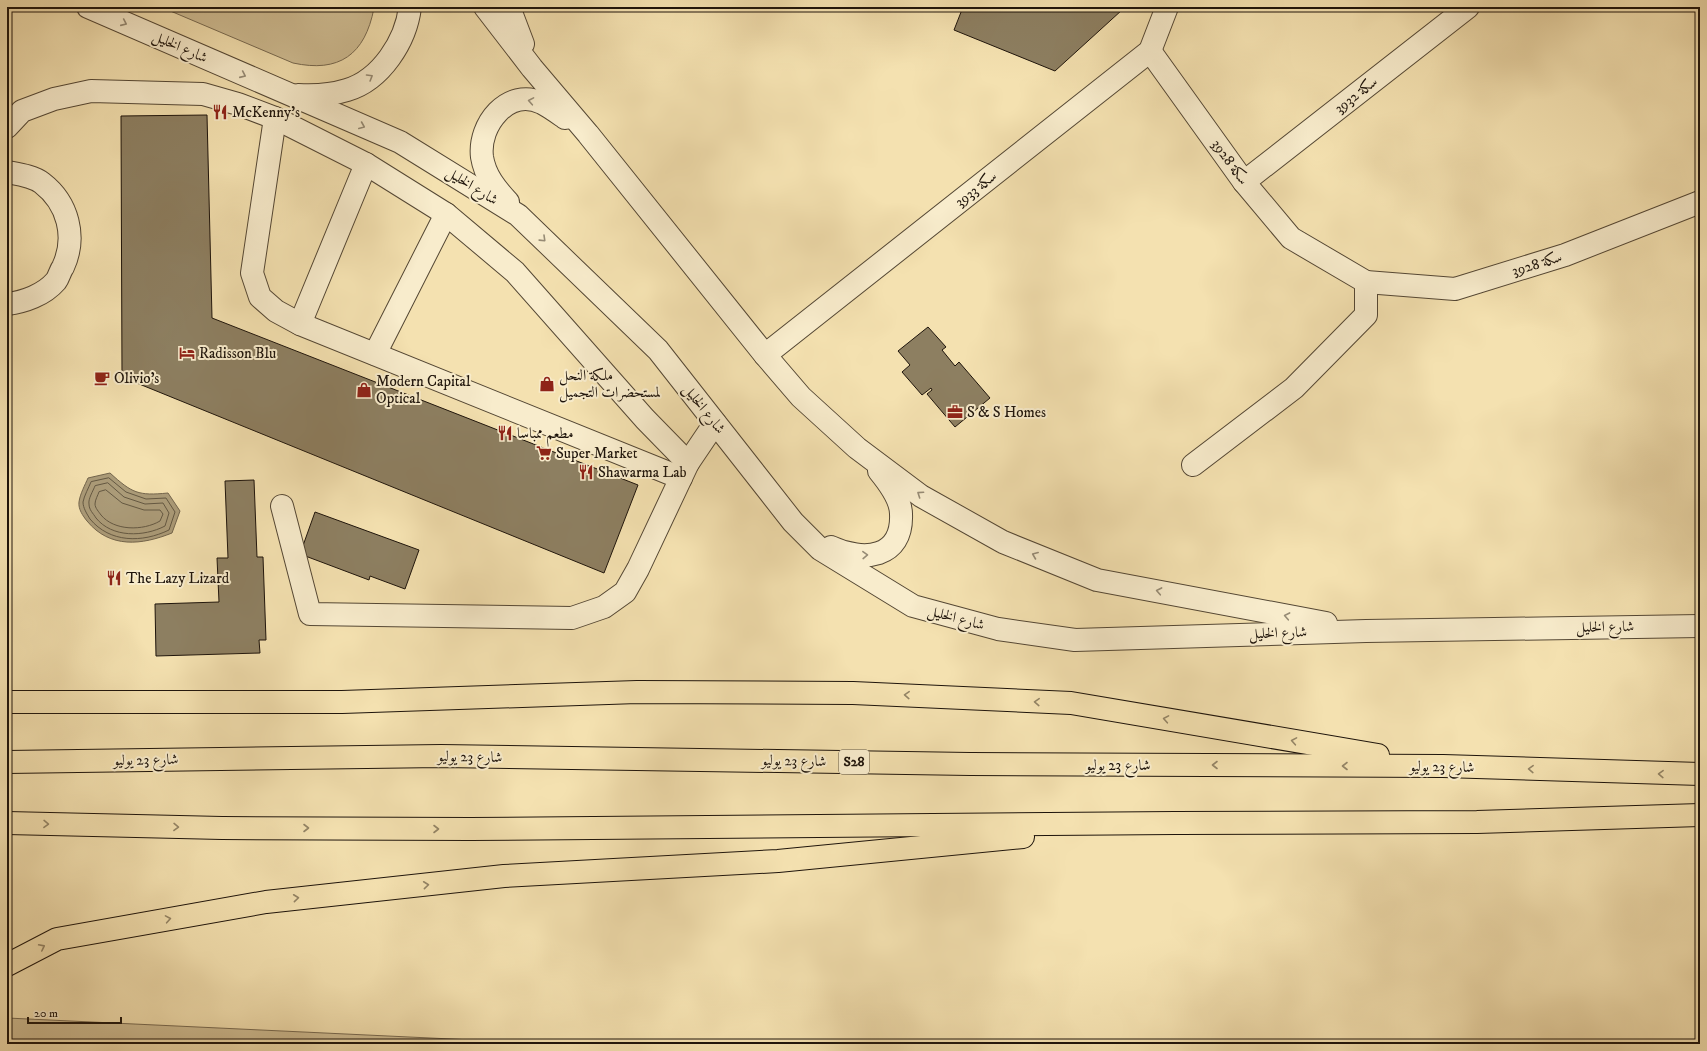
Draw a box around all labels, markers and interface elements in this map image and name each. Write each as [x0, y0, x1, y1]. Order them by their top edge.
one-way arrow [120, 18, 127, 26]
street label: شارع الخليل [148, 26, 210, 70]
one-way arrow [239, 70, 246, 78]
street label: سكة 3932 [1331, 72, 1381, 118]
one-way arrow [366, 75, 373, 82]
one-way arrow [528, 97, 534, 105]
restaurant icon: McKenny's [211, 103, 229, 121]
place label: McKenny's [232, 103, 300, 122]
one-way arrow [358, 121, 366, 129]
street label: سكة 3928 [1207, 136, 1253, 188]
street label: شارع الخليل [441, 163, 502, 212]
street label: سكة 3933 [951, 167, 1001, 211]
one-way arrow [538, 234, 546, 241]
street label: سكة 3928 [1510, 247, 1564, 281]
hotel icon: Radisson Blu [178, 344, 196, 362]
place label: Radisson Blu [199, 344, 276, 363]
place label: ملكة النحل لمستحضرات التجميل [559, 366, 661, 403]
cafe icon: Olivio's [93, 369, 111, 387]
place label: Olivio's [114, 369, 159, 388]
place label: Modern Capital Optical [376, 372, 471, 408]
shop icon: ملكة النحل لمستحضرات التجميل [538, 375, 556, 393]
street label: شارع الخليل [676, 380, 729, 440]
shop icon: Modern Capital Optical [355, 381, 373, 399]
office icon: S & S Homes [946, 403, 964, 421]
place label: S & S Homes [967, 403, 1046, 422]
restaurant icon: مطعم ممباسا [496, 424, 514, 442]
place label: مطعم ممباسا [517, 424, 573, 447]
supermarket icon: Super Market [535, 444, 553, 462]
place label: Super Market [556, 444, 638, 463]
restaurant icon: Shawarma Lab [577, 463, 595, 481]
place label: Shawarma Lab [598, 463, 687, 482]
one-way arrow [917, 492, 924, 499]
one-way arrow [862, 551, 868, 559]
one-way arrow [1031, 551, 1038, 559]
restaurant icon: The Lazy Lizard [105, 569, 123, 587]
place label: The Lazy Lizard [126, 569, 230, 588]
one-way arrow [1156, 588, 1162, 596]
street label: شارع الخليل [925, 601, 987, 638]
one-way arrow [1283, 612, 1290, 620]
street label: شارع الخليل [1576, 617, 1634, 640]
street label: شارع الخليل [1249, 622, 1308, 647]
one-way arrow [904, 691, 910, 700]
one-way arrow [1034, 697, 1040, 706]
one-way arrow [1162, 716, 1169, 724]
one-way arrow [1291, 737, 1297, 746]
street label: شارع 23 يوليو [435, 747, 503, 770]
street label: شارع 23 يوليو [111, 750, 179, 773]
road number: S28 [839, 750, 869, 774]
street label: شارع 23 يوليو [759, 751, 827, 774]
street label: شارع 23 يوليو [1084, 756, 1150, 778]
street label: شارع 23 يوليو [1407, 757, 1475, 780]
one-way arrow [1212, 761, 1218, 769]
one-way arrow [1342, 762, 1348, 770]
one-way arrow [1528, 765, 1534, 774]
one-way arrow [1658, 770, 1664, 778]
one-way arrow [43, 820, 49, 828]
one-way arrow [173, 823, 179, 831]
one-way arrow [303, 824, 309, 832]
one-way arrow [433, 825, 439, 833]
one-way arrow [422, 880, 429, 889]
one-way arrow [293, 894, 299, 903]
one-way arrow [165, 915, 171, 924]
one-way arrow [37, 944, 45, 952]
scale bar [28, 999, 121, 1025]
text: 20 m [34, 1006, 58, 1021]

